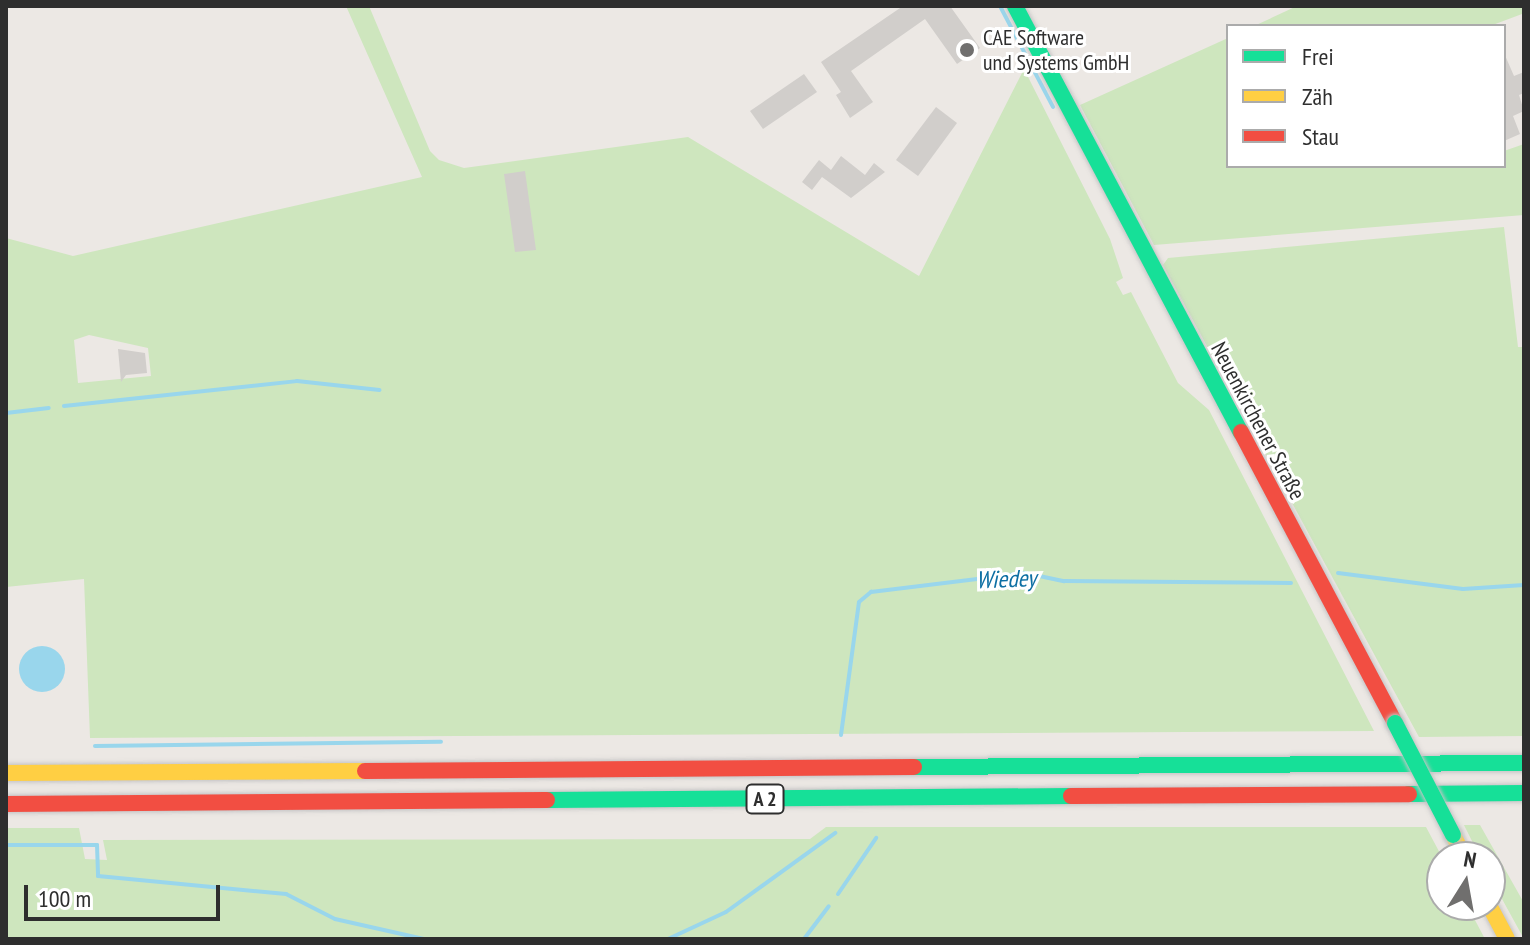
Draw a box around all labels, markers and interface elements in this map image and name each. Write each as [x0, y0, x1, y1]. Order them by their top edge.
place label: CAE Software und Systems GmbH [983, 24, 1129, 76]
legend [1226, 24, 1506, 168]
marker: CAE Software und Systems GmbH [958, 41, 976, 59]
text: Frei [1302, 41, 1334, 72]
text: Zäh [1302, 81, 1333, 112]
text: Stau [1302, 121, 1339, 152]
street label: Neuenkirchener Straße [1205, 338, 1311, 504]
water label: Wiedey [975, 564, 1037, 594]
road number: A 2 [745, 783, 785, 815]
north arrow [1426, 841, 1506, 921]
text: N [1462, 845, 1479, 874]
scale bar [28, 869, 224, 919]
text: 100 m [38, 883, 91, 914]

